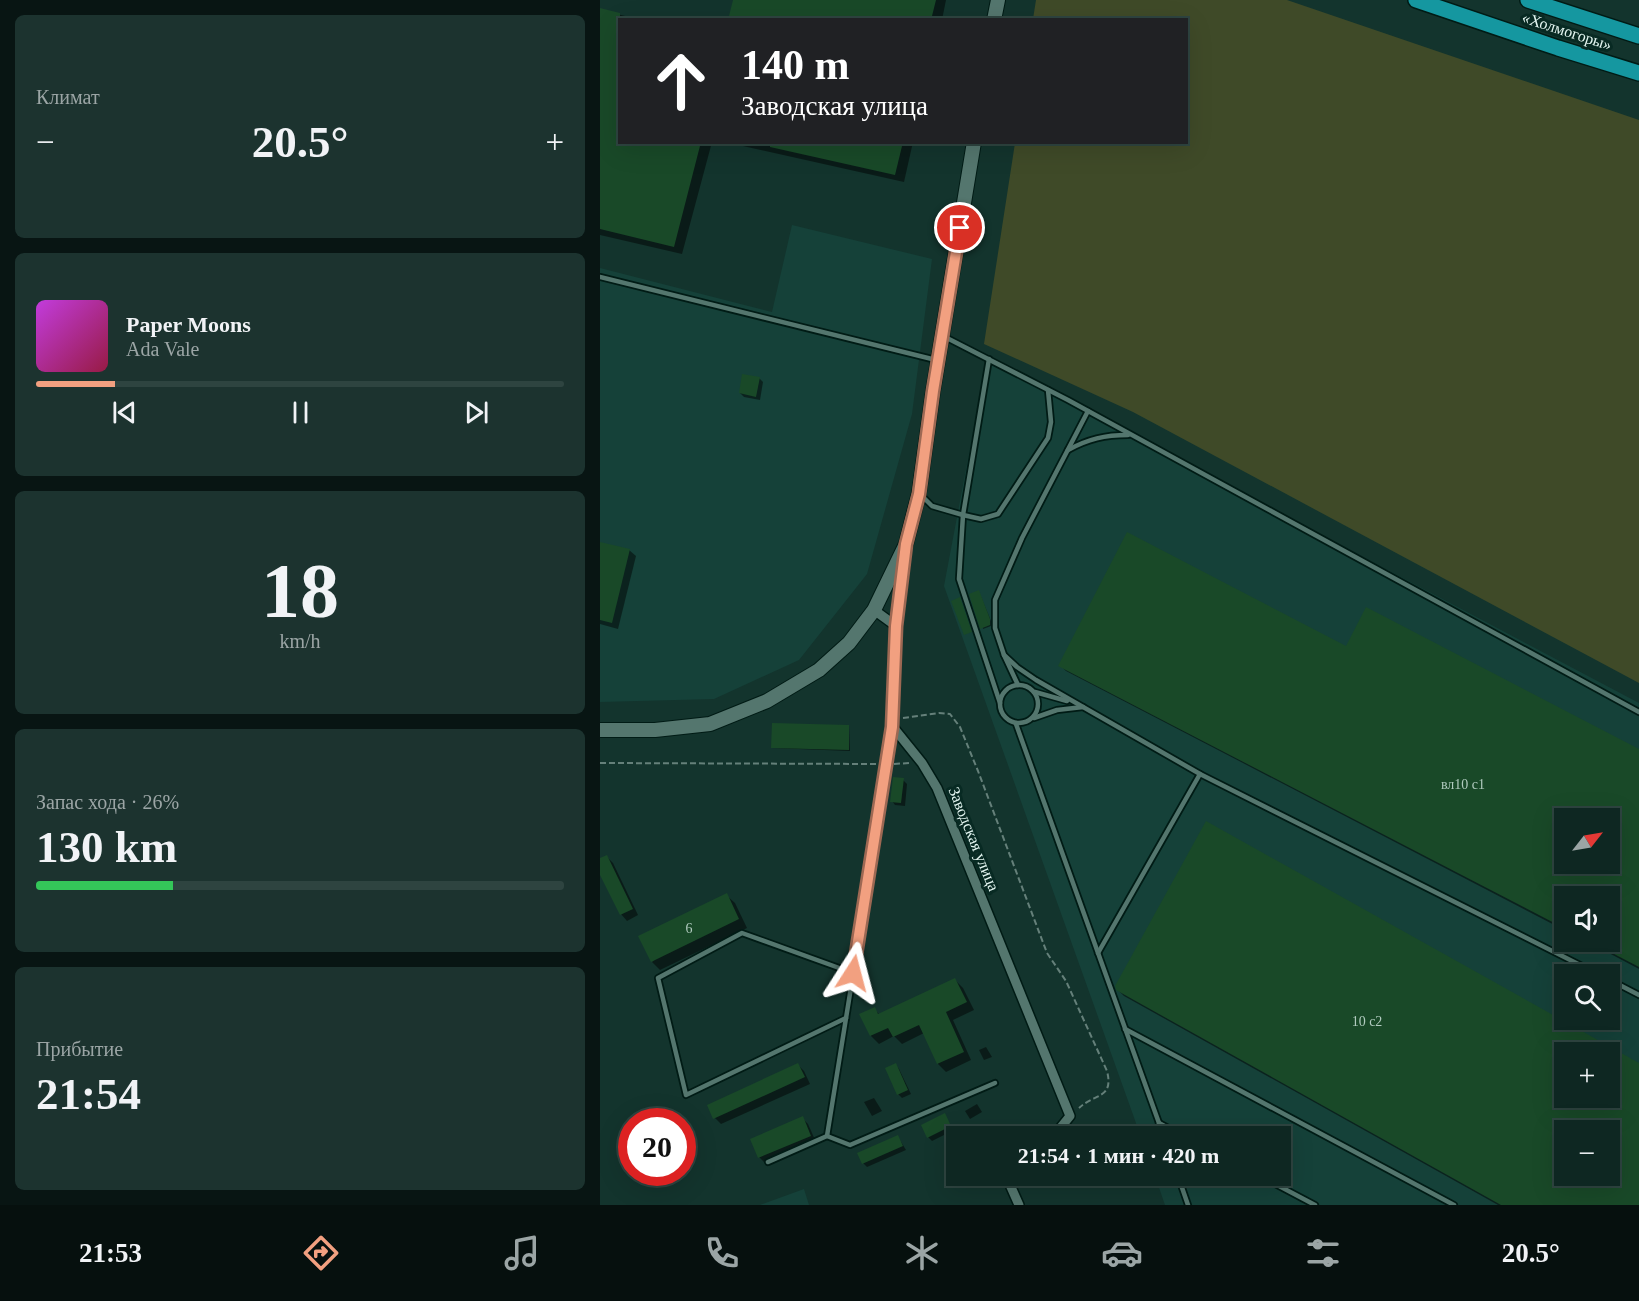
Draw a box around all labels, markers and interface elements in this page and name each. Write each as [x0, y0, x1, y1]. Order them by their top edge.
street label: «Холмогоры» [1520, 8, 1614, 54]
icon: ahead [642, 42, 720, 120]
text: 140 m [741, 42, 850, 88]
text: Климат [36, 86, 100, 108]
text: Заводская улица [741, 91, 928, 121]
text: 20.5° [252, 117, 348, 167]
text: − [36, 124, 55, 160]
text: + [545, 124, 564, 160]
pin [934, 202, 985, 253]
icon: arrive [943, 211, 976, 244]
text: Paper Moons [126, 312, 251, 337]
text: Ada Vale [126, 338, 200, 360]
icon: previous [108, 396, 141, 429]
icon: pause [284, 396, 317, 429]
icon: next [460, 396, 493, 429]
text: 18 [261, 547, 339, 634]
text: km/h [279, 630, 321, 652]
house number: вл10 с1 [1441, 777, 1485, 792]
street label: Заводская улица [944, 784, 1003, 894]
text: Запас хода · 26% [36, 791, 179, 813]
north arrow [1554, 808, 1620, 874]
map controls [1554, 808, 1620, 1186]
text: 130 km [36, 822, 177, 872]
button: sound [1554, 886, 1620, 952]
house number: 6 [686, 921, 693, 936]
position arrow [821, 941, 885, 1005]
button: search [1554, 964, 1620, 1030]
house number: 10 с2 [1352, 1014, 1382, 1029]
text: Прибытие [36, 1038, 123, 1060]
button: + [1554, 1042, 1620, 1108]
text: 21:54 [36, 1069, 141, 1119]
speed limit sign: 20 [618, 1108, 696, 1186]
button: − [1554, 1120, 1620, 1186]
text: 21:54 · 1 мин · 420 m [1018, 1143, 1219, 1168]
icon: directions [300, 1232, 342, 1274]
icon: music [501, 1232, 543, 1274]
icon: phone [701, 1232, 743, 1274]
icon: climate [901, 1232, 943, 1274]
icon: car [1101, 1232, 1143, 1274]
icon: filters [1302, 1232, 1344, 1274]
text: 21:53 [79, 1238, 142, 1268]
text: 20.5° [1502, 1238, 1560, 1268]

